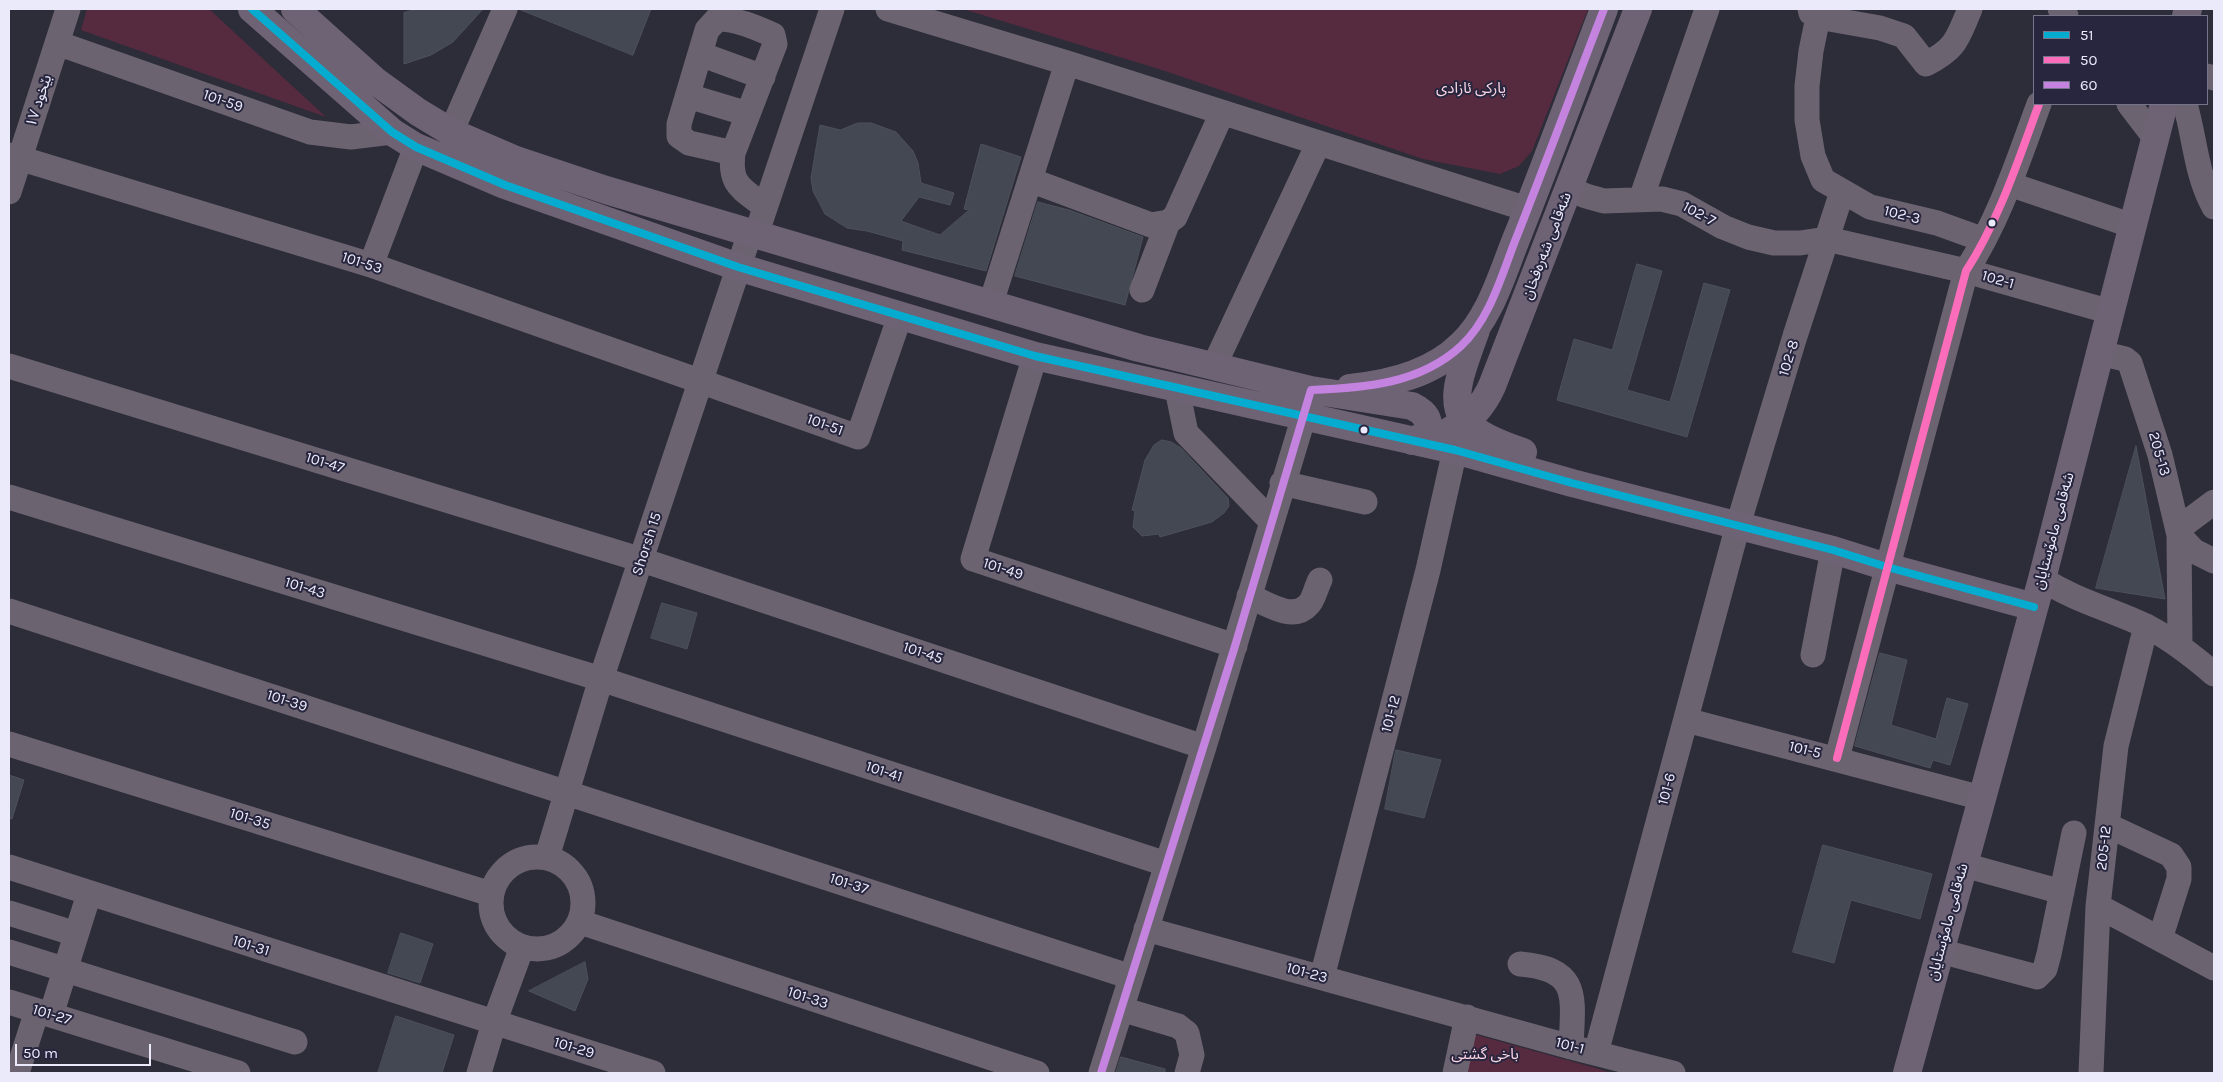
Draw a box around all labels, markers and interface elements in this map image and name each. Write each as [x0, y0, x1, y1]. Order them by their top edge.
legend [2033, 15, 2208, 105]
text: 51 [2080, 26, 2093, 44]
text: 50 [2080, 51, 2097, 69]
street label: بێخود ١٧ [22, 72, 56, 130]
text: 60 [2080, 76, 2098, 94]
park label: پارکی ئازادی [1436, 80, 1506, 98]
street label: 101-59 [201, 86, 245, 116]
street label: شەقامی شەرەفخان [1518, 190, 1576, 302]
street label: 102-7 [1679, 198, 1719, 230]
street label: 102-3 [1882, 202, 1922, 228]
unlabelled marker [1987, 218, 1997, 228]
street label: 101-53 [340, 248, 384, 278]
street label: 102-1 [1980, 267, 2016, 293]
street label: 102-8 [1775, 338, 1803, 378]
street label: 101-51 [804, 410, 846, 440]
unlabelled marker [1359, 425, 1369, 435]
street label: 205-13 [2144, 430, 2174, 478]
street label: 101-47 [304, 449, 346, 477]
street label: شەقامی مامۆستایان [2030, 470, 2078, 592]
street label: Shorsh 15 [628, 510, 666, 578]
street label: 101-49 [981, 554, 1025, 584]
street label: 101-43 [283, 573, 327, 603]
street label: 101-45 [901, 638, 945, 668]
street label: 101-39 [264, 686, 310, 716]
street label: 101-12 [1377, 693, 1405, 735]
street label: 101-5 [1787, 737, 1823, 763]
street label: 101-41 [863, 758, 905, 786]
street label: 101-6 [1654, 771, 1680, 807]
street label: 101-35 [228, 804, 272, 834]
street label: 205-12 [2093, 825, 2115, 871]
street label: شەقامی مامۆستایان [1924, 861, 1972, 983]
street label: 101-37 [827, 869, 871, 899]
street label: 101-31 [230, 932, 272, 960]
street label: 101-23 [1285, 959, 1329, 987]
street label: 101-33 [785, 983, 831, 1013]
street label: 101-27 [30, 1001, 74, 1029]
street label: 101-29 [552, 1033, 596, 1063]
scale bar [18, 1034, 154, 1066]
street label: 101-1 [1554, 1034, 1586, 1058]
text: 50 m [23, 1044, 58, 1062]
park label: باخی گشتی [1451, 1046, 1519, 1064]

